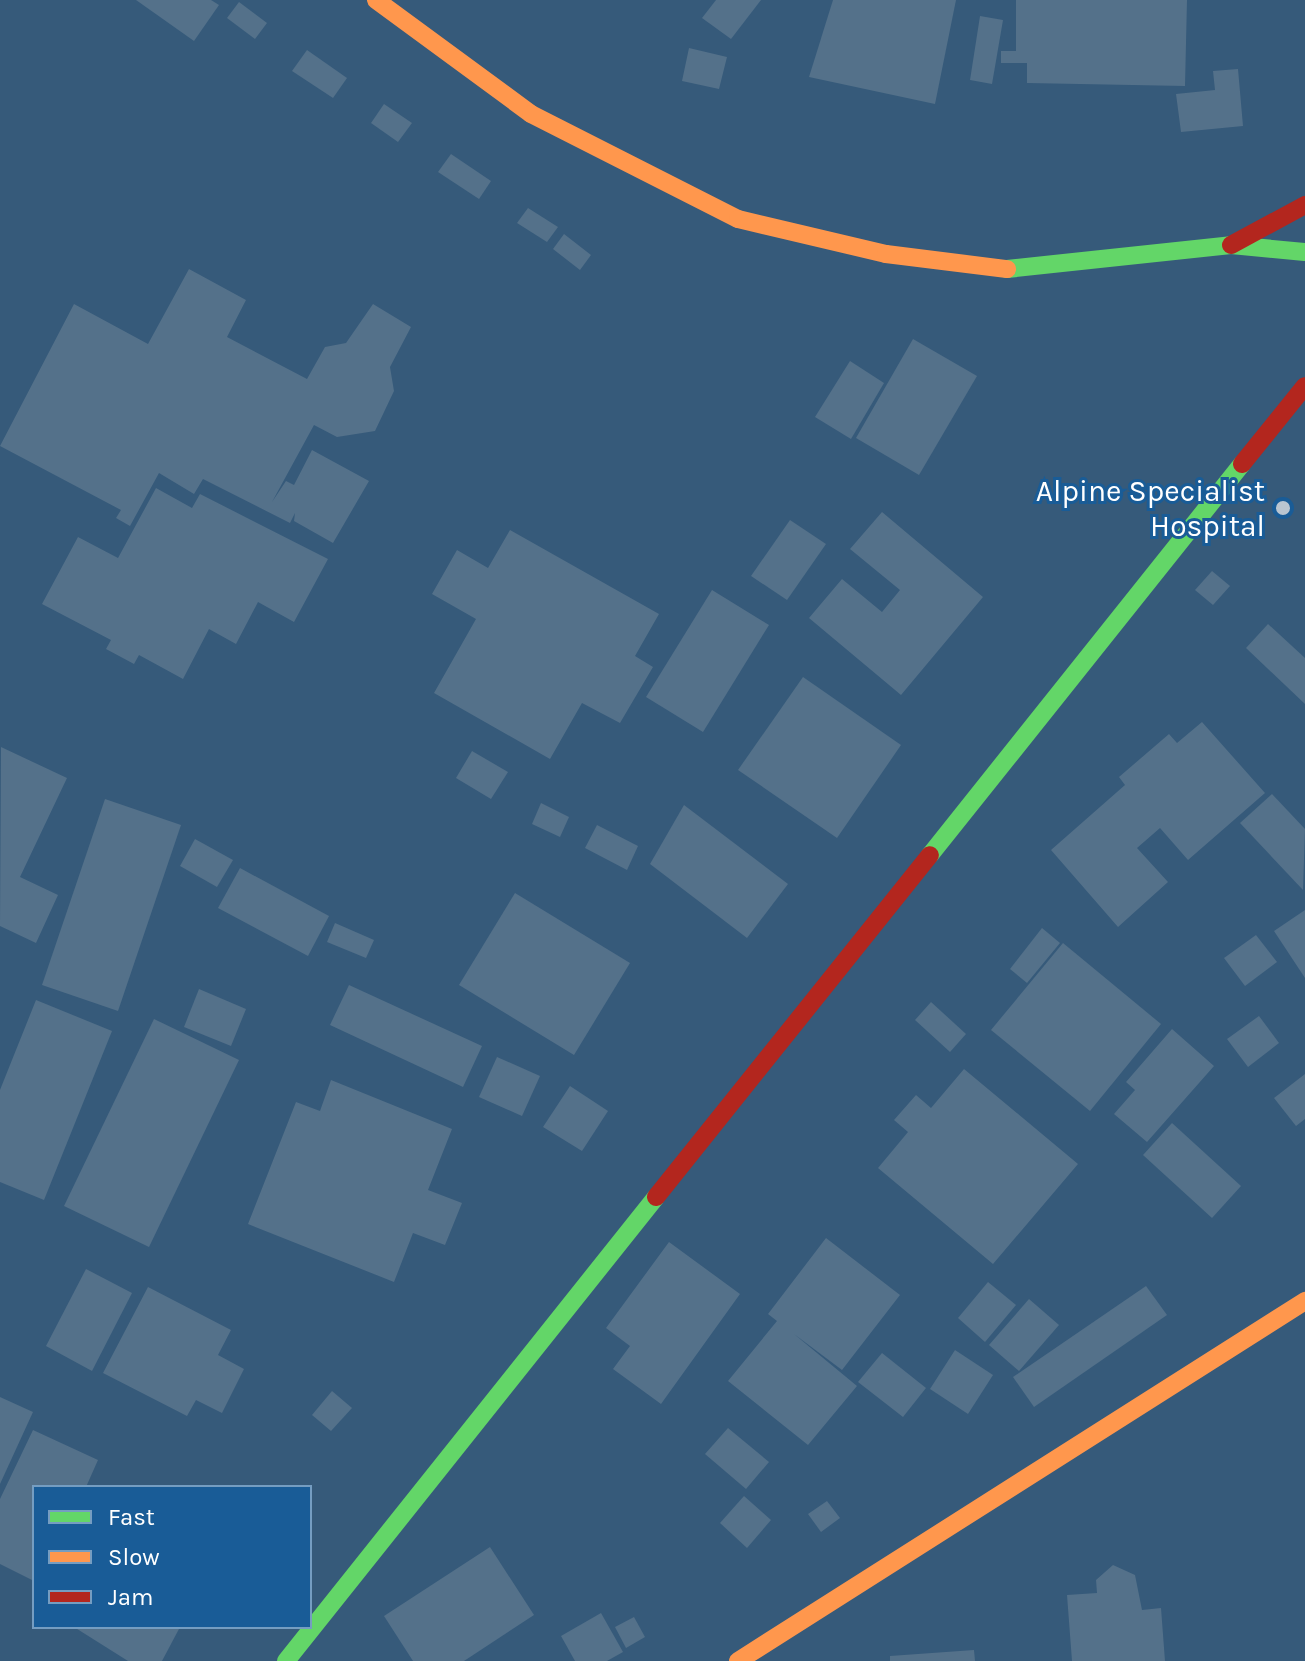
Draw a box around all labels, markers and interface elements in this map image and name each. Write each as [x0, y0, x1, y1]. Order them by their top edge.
place label: Alpine Specialist Hospital [1036, 473, 1265, 544]
marker: Alpine Specialist Hospital [1272, 497, 1294, 519]
legend [32, 1485, 312, 1629]
text: Fast [108, 1503, 155, 1531]
text: Slow [108, 1543, 160, 1571]
text: Jam [108, 1583, 153, 1611]

